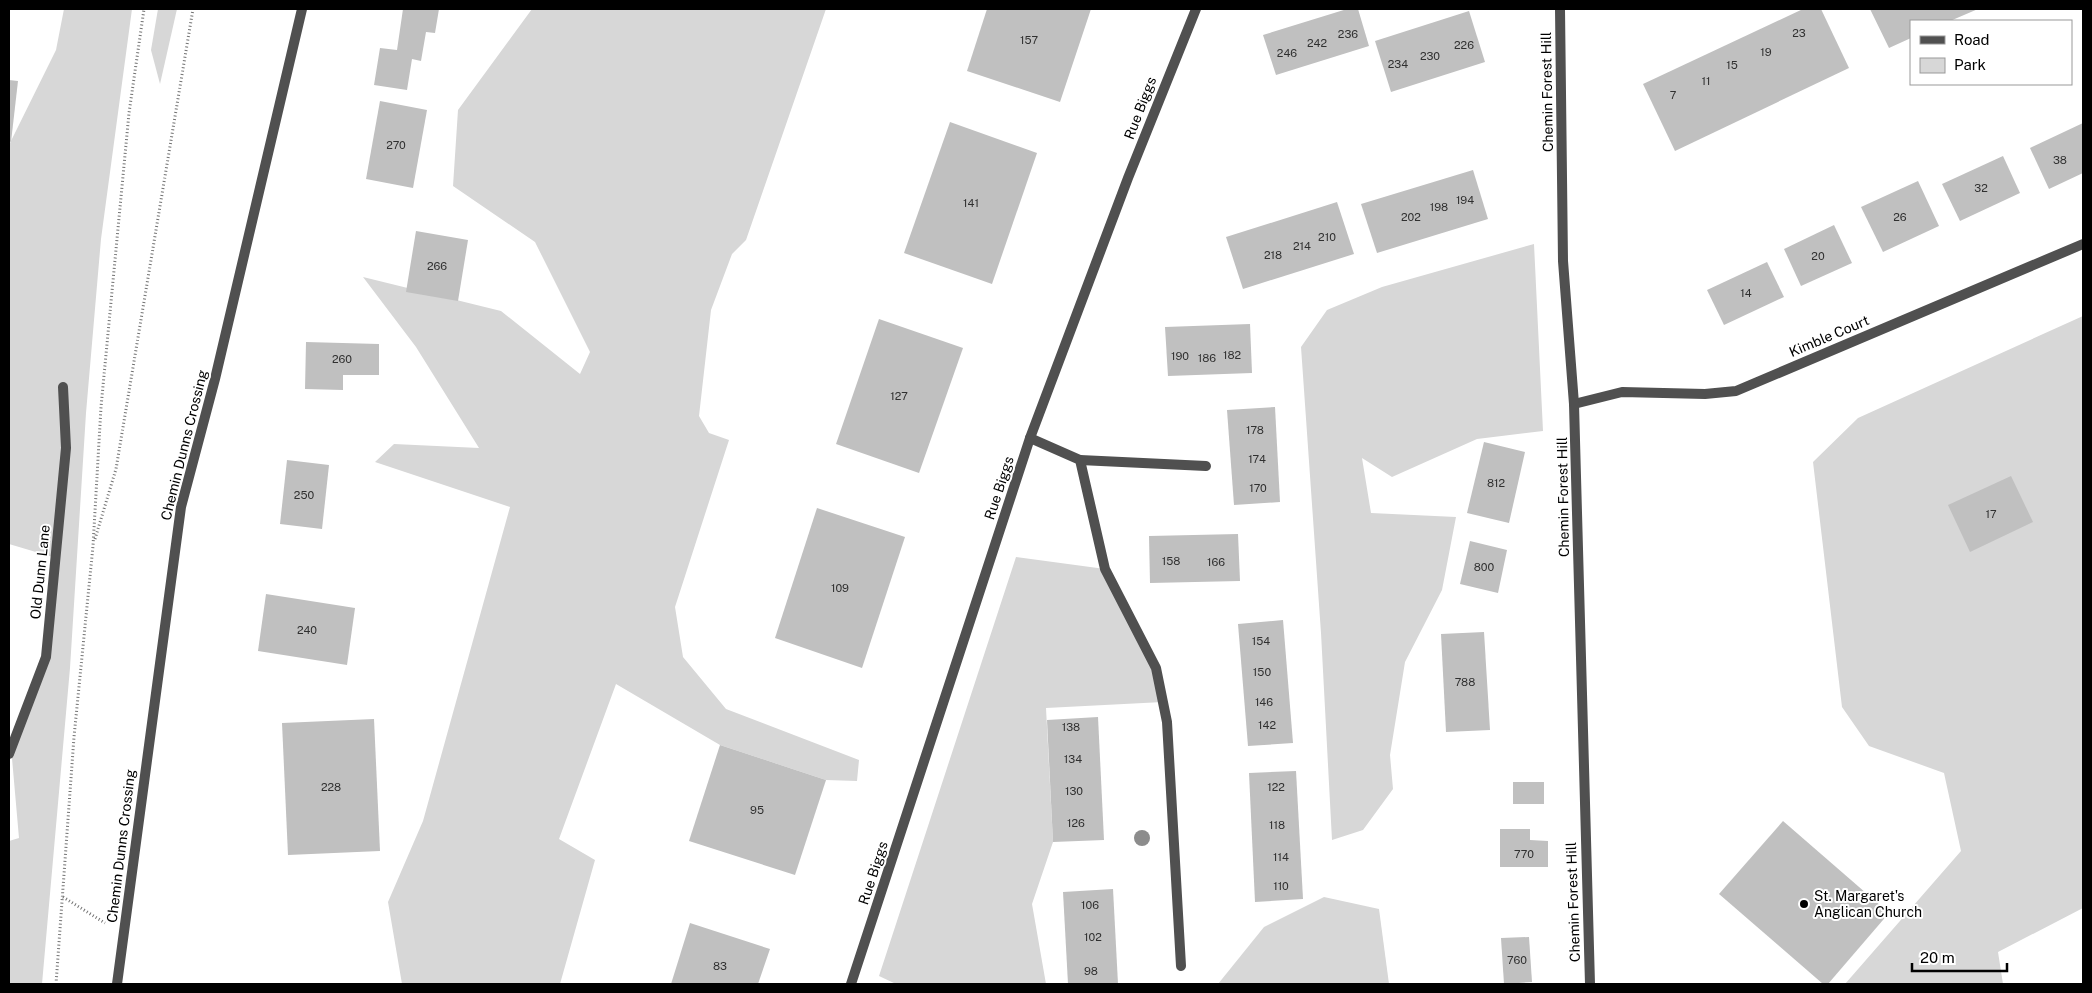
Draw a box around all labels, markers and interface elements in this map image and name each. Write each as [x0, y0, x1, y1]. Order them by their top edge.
legend [1910, 20, 2072, 85]
house number: 23 [1792, 27, 1806, 39]
house number: 236 [1338, 28, 1358, 40]
text: Road [1954, 31, 1990, 48]
street label: Chemin Forest Hill [1538, 32, 1556, 152]
house number: 157 [1020, 34, 1038, 46]
house number: 242 [1307, 37, 1327, 49]
house number: 226 [1454, 39, 1474, 51]
house number: 19 [1760, 46, 1772, 58]
house number: 246 [1277, 47, 1297, 59]
house number: 230 [1420, 50, 1440, 62]
text: Park [1954, 56, 1986, 73]
house number: 234 [1388, 58, 1408, 70]
house number: 15 [1726, 59, 1738, 71]
street label: Rue Biggs [1121, 74, 1159, 142]
house number: 11 [1702, 75, 1710, 87]
house number: 7 [1670, 89, 1677, 101]
house number: 270 [386, 139, 406, 151]
house number: 38 [2053, 154, 2067, 166]
house number: 32 [1974, 182, 1988, 194]
house number: 194 [1456, 194, 1474, 206]
house number: 141 [963, 197, 979, 209]
house number: 198 [1430, 201, 1448, 213]
house number: 202 [1401, 211, 1421, 223]
house number: 26 [1893, 211, 1907, 223]
house number: 210 [1318, 231, 1336, 243]
house number: 214 [1293, 240, 1311, 252]
house number: 218 [1264, 249, 1282, 261]
house number: 20 [1811, 250, 1825, 262]
house number: 266 [427, 260, 447, 272]
house number: 14 [1740, 287, 1752, 299]
street label: Kimble Court [1787, 312, 1871, 360]
house number: 182 [1223, 349, 1242, 361]
house number: 190 [1171, 350, 1189, 362]
house number: 186 [1198, 352, 1216, 364]
house number: 260 [332, 353, 352, 365]
street label: Chemin Dunns Crossing [158, 368, 211, 522]
house number: 127 [890, 390, 908, 402]
house number: 178 [1246, 424, 1264, 436]
street label: Chemin Forest Hill [1554, 437, 1572, 557]
house number: 174 [1248, 453, 1266, 465]
street label: Rue Biggs [981, 454, 1017, 522]
house number: 812 [1487, 477, 1506, 489]
house number: 170 [1249, 482, 1267, 494]
house number: 250 [294, 489, 314, 501]
house number: 17 [1985, 508, 1997, 520]
street label: Old Dunn Lane [27, 524, 53, 620]
house number: 158 [1162, 555, 1180, 567]
house number: 166 [1207, 556, 1225, 568]
house number: 800 [1474, 561, 1494, 573]
house number: 109 [831, 582, 849, 594]
house number: 240 [297, 624, 317, 636]
house number: 154 [1252, 635, 1270, 647]
house number: 150 [1253, 666, 1271, 678]
house number: 788 [1455, 676, 1475, 688]
house number: 146 [1255, 696, 1273, 708]
house number: 142 [1258, 719, 1276, 731]
house number: 138 [1062, 721, 1080, 733]
house number: 134 [1064, 753, 1082, 765]
street label: Chemin Dunns Crossing [104, 768, 138, 924]
house number: 228 [321, 781, 341, 793]
house number: 122 [1267, 781, 1285, 793]
house number: 130 [1065, 785, 1083, 797]
house number: 95 [750, 804, 764, 816]
house number: 126 [1067, 817, 1085, 829]
house number: 118 [1269, 819, 1285, 831]
street label: Rue Biggs [855, 839, 891, 907]
street label: Chemin Forest Hill [1563, 842, 1583, 962]
house number: 770 [1514, 848, 1534, 860]
house number: 114 [1273, 851, 1289, 863]
house number: 110 [1273, 880, 1289, 892]
place label: St. Margaret's Anglican Church [1814, 888, 1922, 920]
marker: St. Margaret's Anglican Church [1798, 898, 1810, 910]
house number: 106 [1081, 899, 1099, 911]
house number: 102 [1084, 931, 1102, 943]
scale bar [1912, 940, 2007, 972]
text: 20 m [1920, 949, 1955, 966]
house number: 760 [1507, 954, 1527, 966]
house number: 83 [713, 960, 727, 972]
house number: 98 [1084, 965, 1098, 977]

